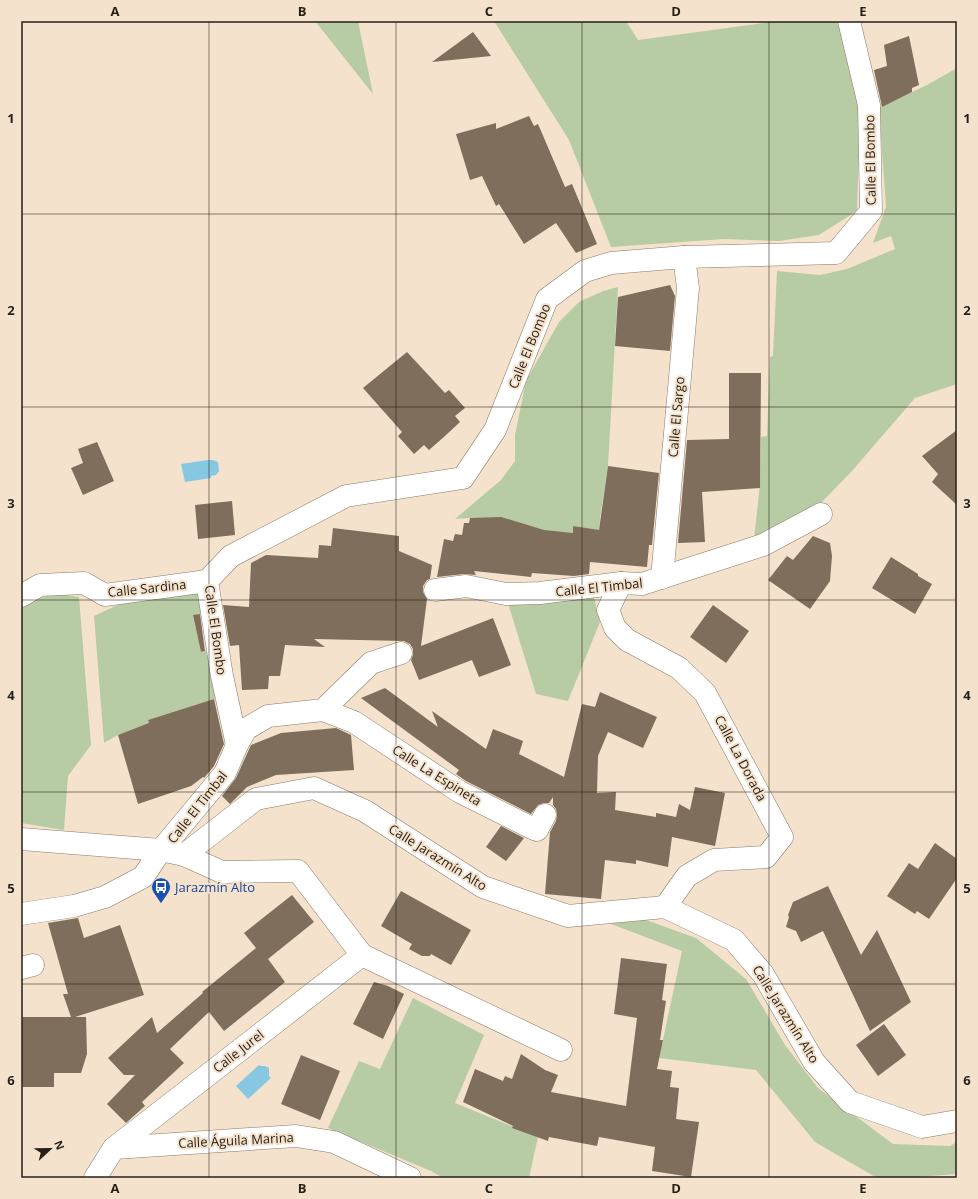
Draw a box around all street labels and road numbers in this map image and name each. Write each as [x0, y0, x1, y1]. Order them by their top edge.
street label: Calle El Bombo [860, 114, 880, 205]
street label: Calle El Bombo [504, 300, 554, 391]
street label: Calle El Sargo [664, 376, 689, 458]
street label: Calle El Timbal [555, 573, 643, 601]
street label: Calle Sardina [107, 575, 187, 601]
street label: Calle El Bombo [201, 584, 231, 676]
street label: Calle La Dorada [711, 712, 771, 804]
street label: Calle La Espineta [389, 740, 485, 810]
street label: Calle El Timbal [163, 767, 231, 847]
street label: Calle Jarazmín Alto [385, 820, 491, 895]
street label: Calle Jarazmín Alto [749, 961, 824, 1067]
street label: Calle Jurel [209, 1025, 267, 1077]
street label: Calle Águila Marina [178, 1128, 294, 1152]

